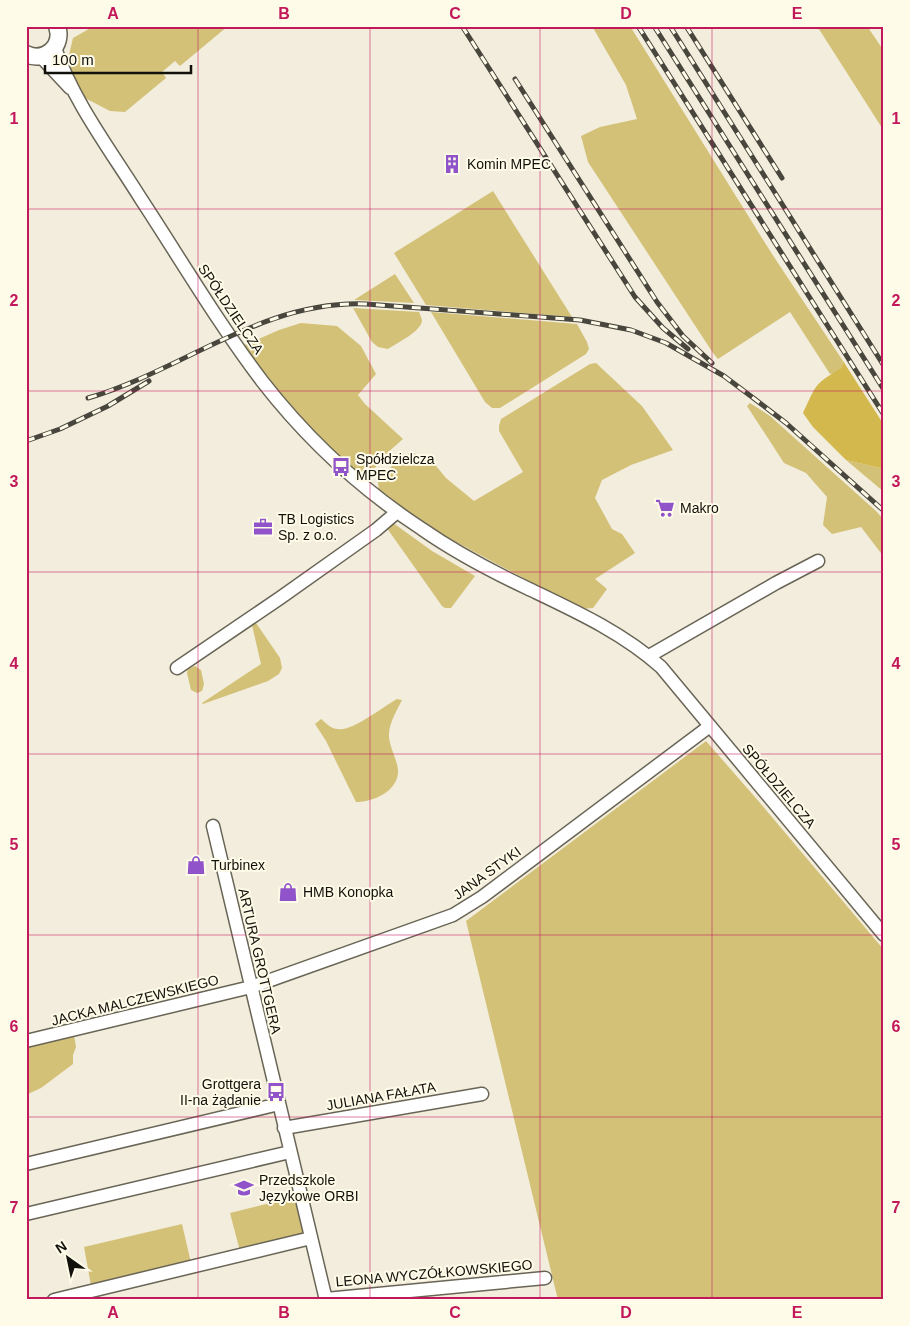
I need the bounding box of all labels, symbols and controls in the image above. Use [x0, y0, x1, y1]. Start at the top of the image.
text: A [107, 5, 119, 22]
text: B [278, 5, 290, 22]
text: C [449, 5, 461, 22]
text: D [620, 5, 632, 22]
text: E [792, 5, 803, 22]
scale bar [45, 42, 191, 74]
text: 100 m [52, 51, 94, 68]
text: 1 [10, 110, 19, 127]
text: 1 [892, 110, 901, 127]
building icon: Komin MPEC [441, 153, 463, 175]
place label: Komin MPEC [467, 156, 551, 172]
street label: SPÓŁDZIELCZA [195, 261, 267, 358]
text: 2 [10, 292, 19, 309]
text: 2 [892, 292, 901, 309]
place label: Spółdzielcza MPEC [356, 451, 435, 483]
bus stop icon: Spółdzielcza MPEC [330, 456, 352, 478]
text: 3 [10, 473, 19, 490]
text: 3 [892, 473, 901, 490]
supermarket icon: Makro [654, 497, 676, 519]
place label: Makro [680, 500, 719, 516]
place label: TB Logistics Sp. z o.o. [278, 511, 354, 543]
office icon: TB Logistics Sp. z o.o. [252, 516, 274, 538]
text: 4 [10, 655, 19, 672]
text: 4 [892, 655, 901, 672]
street label: SPÓŁDZIELCZA [739, 741, 819, 832]
text: 5 [10, 836, 19, 853]
text: 5 [892, 836, 901, 853]
street label: JANA STYKI [450, 843, 524, 903]
shop icon: Turbinex [185, 854, 207, 876]
place label: Turbinex [211, 857, 265, 873]
shop icon: HMB Konopka [277, 881, 299, 903]
place label: HMB Konopka [303, 884, 393, 900]
street label: ARTURA GROTTGERA [235, 887, 285, 1036]
street label: JACKA MALCZEWSKIEGO [50, 971, 220, 1029]
text: 6 [10, 1018, 19, 1035]
text: 6 [892, 1018, 901, 1035]
place label: Grottgera II-na żądanie [180, 1076, 261, 1108]
street label: JULIANA FAŁATA [325, 1078, 438, 1113]
bus stop icon: Grottgera II-na żądanie [265, 1081, 287, 1103]
place label: Przedszkole Językowe ORBI [259, 1172, 359, 1204]
school or university icon: Przedszkole Językowe ORBI [233, 1177, 255, 1199]
text: 7 [10, 1199, 19, 1216]
text: 7 [892, 1199, 901, 1216]
north arrow [42, 1234, 92, 1284]
text: N [52, 1238, 70, 1257]
street label: LEONA WYCZÓŁKOWSKIEGO [335, 1256, 533, 1290]
text: A [107, 1304, 119, 1321]
text: B [278, 1304, 290, 1321]
text: C [449, 1304, 461, 1321]
text: D [620, 1304, 632, 1321]
text: E [792, 1304, 803, 1321]

